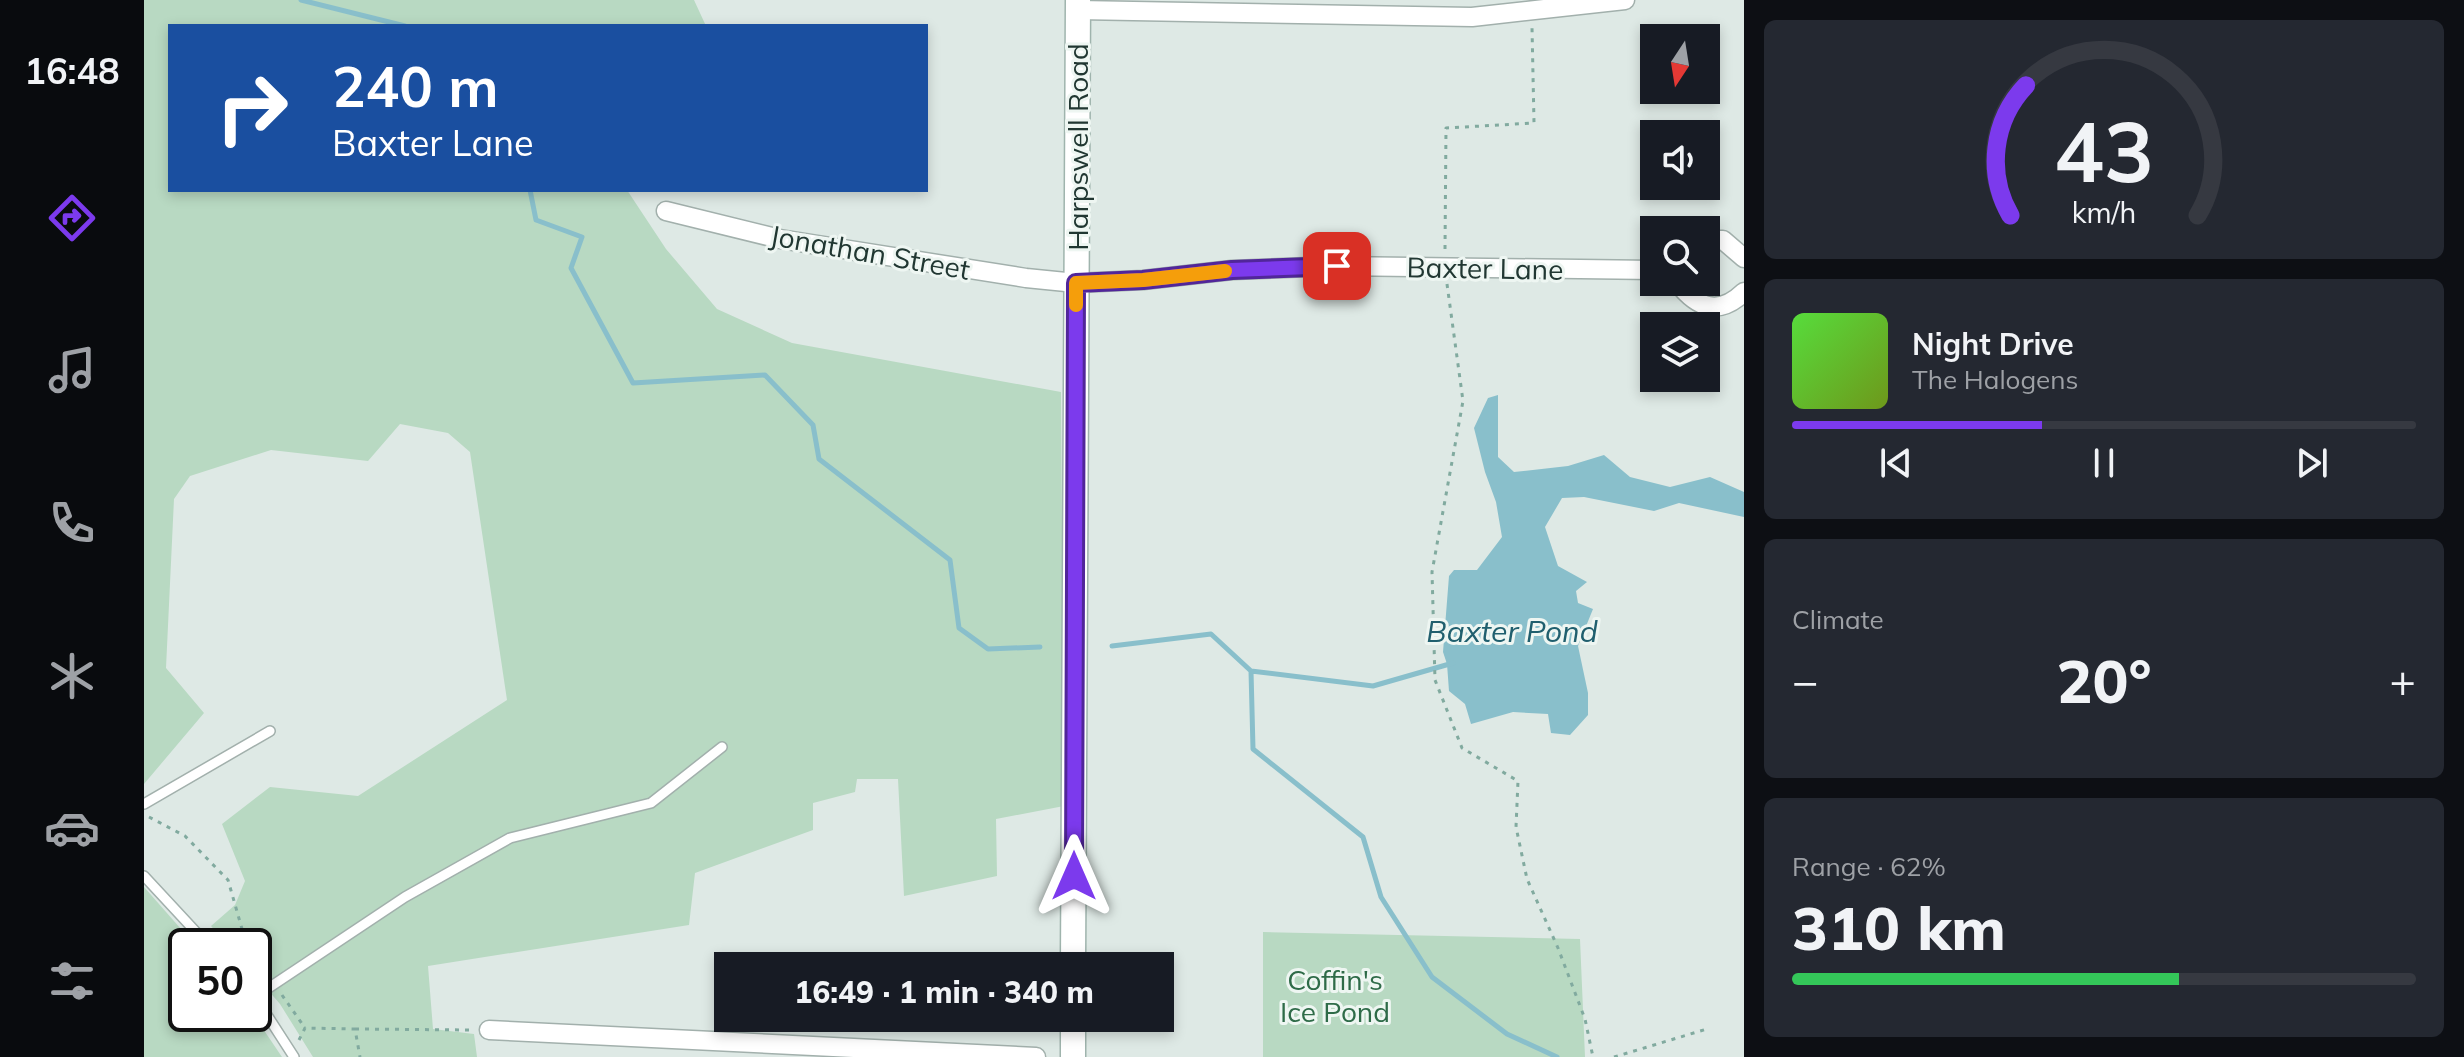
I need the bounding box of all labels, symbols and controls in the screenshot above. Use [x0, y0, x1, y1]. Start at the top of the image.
north arrow [1640, 24, 1720, 104]
map controls [1640, 24, 1720, 392]
street label: Harpswell Road [1060, 43, 1095, 251]
text: 16:48 [24, 48, 120, 93]
text: 240 m [332, 51, 499, 121]
icon: right [200, 56, 304, 160]
text: 43 [2054, 97, 2154, 202]
text: Baxter Lane [332, 120, 534, 165]
button: sound [1640, 120, 1720, 200]
icon: directions [44, 190, 100, 246]
text: km/h [2072, 194, 2136, 230]
button: search [1640, 216, 1720, 296]
street label: Jonathan Street [767, 217, 973, 287]
pin [1303, 232, 1371, 300]
icon: arrive [1315, 244, 1359, 288]
street label: Baxter Lane [1406, 249, 1564, 287]
button: layers [1640, 312, 1720, 392]
text: Night Drive [1912, 325, 2074, 363]
icon: music [44, 342, 100, 398]
text: The Halogens [1912, 363, 2078, 396]
icon: previous [1874, 441, 1918, 485]
icon: pause [2082, 441, 2126, 485]
icon: next [2290, 441, 2334, 485]
icon: phone [44, 495, 100, 551]
text: Climate [1792, 603, 1884, 636]
water label: Baxter Pond [1426, 612, 1598, 650]
text: 20° [2056, 643, 2152, 718]
icon: climate [44, 648, 100, 704]
text: − [1792, 653, 1818, 708]
text: + [2390, 653, 2416, 708]
icon: car [44, 800, 100, 856]
position arrow [1032, 834, 1116, 918]
text: Range · 62% [1792, 850, 1946, 883]
text: 310 km [1792, 890, 2006, 965]
speed limit sign: 50 [168, 928, 272, 1032]
icon: filters [44, 953, 100, 1009]
park label: Coffin's Ice Pond [1280, 962, 1390, 1029]
text: 16:49 · 1 min · 340 m [794, 973, 1094, 1011]

